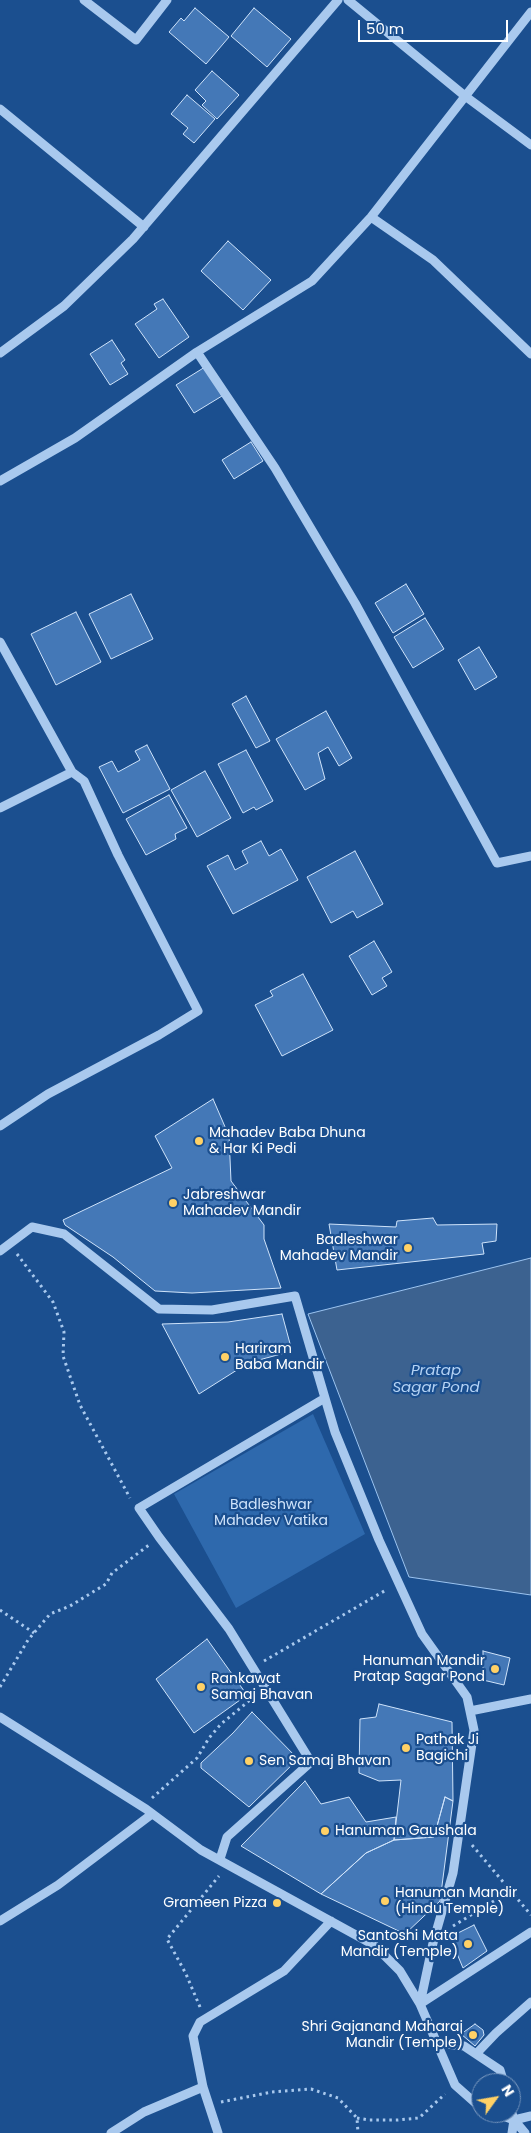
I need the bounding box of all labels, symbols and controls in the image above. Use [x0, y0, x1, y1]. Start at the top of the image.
scale bar [361, 10, 511, 42]
text: 50 m [366, 18, 404, 39]
place label: Mahadev Baba Dhuna & Har Ki Pedi [209, 1125, 366, 1158]
marker: Mahadev Baba Dhuna & Har Ki Pedi [193, 1135, 205, 1147]
place label: Jabreshwar Mahadev Mandir [183, 1187, 301, 1220]
marker: Jabreshwar Mahadev Mandir [167, 1197, 179, 1209]
place label: Badleshwar Mahadev Mandir [280, 1232, 398, 1264]
marker: Badleshwar Mahadev Mandir [402, 1242, 414, 1254]
place label: Hariram Baba Mandir [235, 1341, 324, 1374]
marker: Hariram Baba Mandir [219, 1351, 231, 1363]
water label: Pratap Sagar Pond [392, 1362, 480, 1397]
park label: Badleshwar Mahadev Vatika [214, 1497, 328, 1530]
place label: Hanuman Mandir Pratap Sagar Pond [353, 1653, 485, 1685]
marker: Hanuman Mandir Pratap Sagar Pond [489, 1663, 501, 1675]
place label: Rankawat Samaj Bhavan [211, 1671, 313, 1704]
marker: Rankawat Samaj Bhavan [195, 1681, 207, 1693]
place label: Pathak Ji Bagichi [416, 1732, 479, 1764]
marker: Pathak Ji Bagichi [400, 1742, 412, 1754]
place label: Sen Samaj Bhavan [259, 1753, 391, 1769]
marker: Sen Samaj Bhavan [243, 1755, 255, 1767]
place label: Hanuman Gaushala [335, 1823, 477, 1839]
marker: Hanuman Gaushala [319, 1825, 331, 1837]
place label: Hanuman Mandir (Hindu Temple) [395, 1885, 517, 1918]
place label: Grameen Pizza [163, 1895, 267, 1911]
marker: Hanuman Mandir (Hindu Temple) [379, 1895, 391, 1907]
marker: Grameen Pizza [271, 1897, 283, 1909]
place label: Santoshi Mata Mandir (Temple) [341, 1928, 458, 1960]
marker: Santoshi Mata Mandir (Temple) [462, 1938, 474, 1950]
place label: Shri Gajanand Maharaj Mandir (Temple) [301, 2019, 463, 2052]
marker: Shri Gajanand Maharaj Mandir (Temple) [467, 2029, 479, 2041]
north arrow [471, 2073, 521, 2123]
text: N [497, 2081, 519, 2100]

